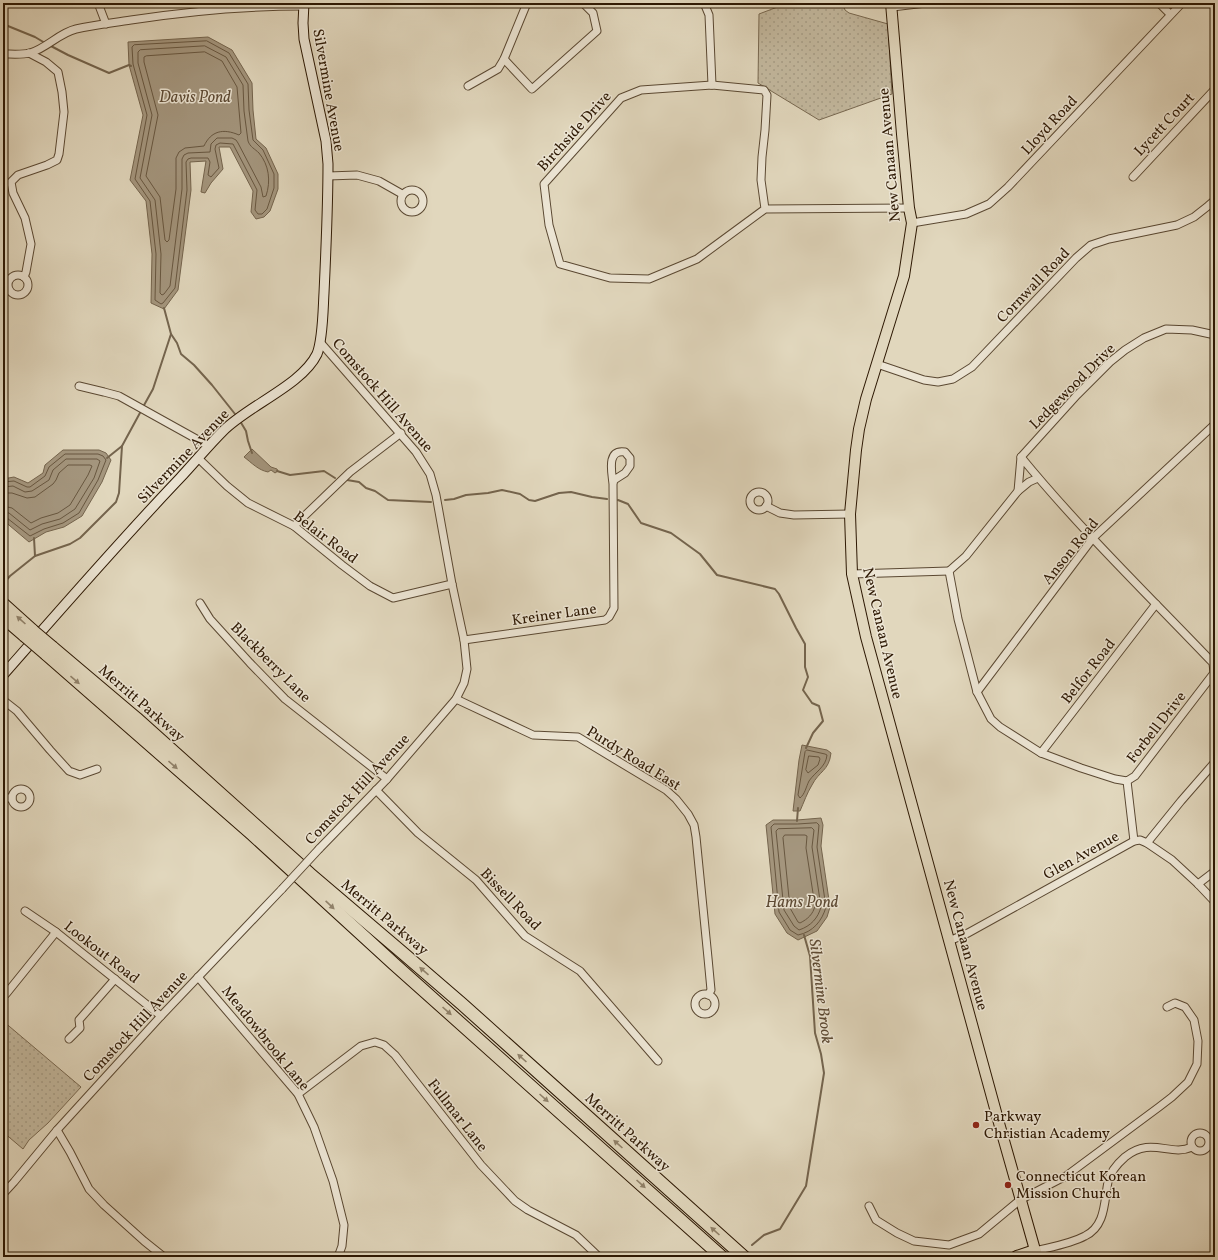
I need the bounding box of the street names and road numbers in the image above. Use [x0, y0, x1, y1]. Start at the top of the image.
street label: Silvermine Avenue [306, 27, 349, 153]
street label: Birchside Drive [533, 87, 617, 177]
street label: New Canaan Avenue [874, 87, 907, 223]
street label: Lycett Court [1130, 88, 1200, 162]
street label: Lloyd Road [1017, 92, 1083, 160]
street label: Cornwall Road [993, 244, 1075, 328]
street label: Comstock Hill Avenue [326, 334, 437, 458]
street label: Ledgewood Drive [1025, 339, 1121, 435]
street label: Silvermine Avenue [133, 405, 235, 509]
street label: Belair Road [288, 507, 362, 569]
street label: Anson Road [1038, 514, 1104, 590]
street label: New Canaan Avenue [856, 565, 907, 701]
street label: Kreiner Lane [510, 599, 598, 632]
street label: Blackberry Lane [225, 618, 315, 708]
street label: Belfor Road [1057, 635, 1121, 709]
street label: Merritt Parkway [93, 661, 189, 748]
street label: Forbell Drive [1122, 688, 1192, 768]
street label: Purdy Road East [582, 722, 684, 797]
street label: Comstock Hill Avenue [301, 730, 415, 850]
street label: Glen Avenue [1040, 827, 1123, 886]
street label: Bissell Road [475, 864, 545, 936]
street label: Merritt Parkway [336, 875, 432, 961]
street label: New Canaan Avenue [937, 878, 992, 1013]
street label: Lookout Road [59, 917, 143, 989]
street label: Comstock Hill Avenue [79, 967, 193, 1087]
street label: Meadowbrook Lane [216, 982, 314, 1096]
street label: Fullmar Lane [422, 1075, 492, 1157]
street label: Merritt Parkway [580, 1089, 674, 1177]

